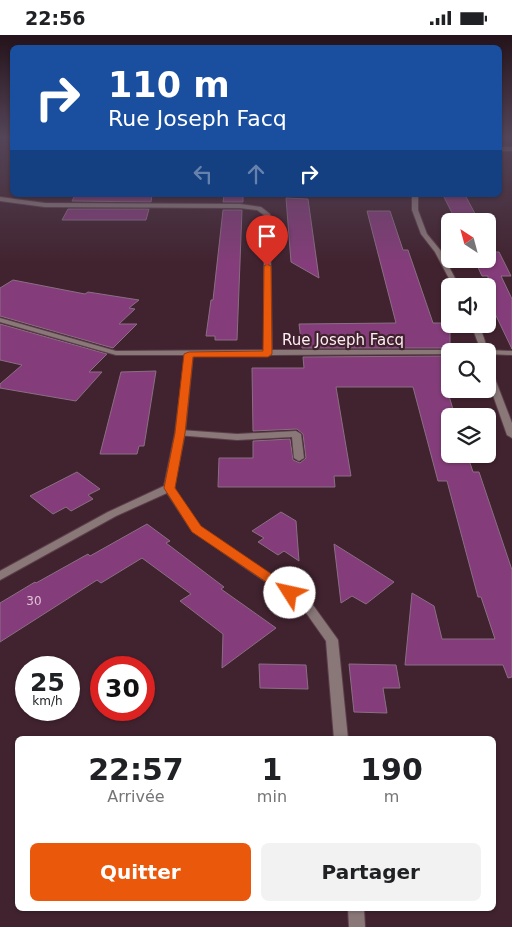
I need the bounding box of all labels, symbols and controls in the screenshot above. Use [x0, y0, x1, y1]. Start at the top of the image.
text: 22:56 [25, 7, 85, 29]
icon: right [25, 65, 90, 130]
text: 110 m [108, 65, 230, 105]
text: Rue Joseph Facq [108, 106, 287, 131]
icon: left [189, 160, 217, 188]
icon: ahead [242, 160, 270, 188]
icon: right [295, 160, 323, 188]
north arrow [441, 213, 496, 267]
map controls [441, 213, 496, 463]
pin [246, 215, 288, 266]
icon: arrive [253, 222, 281, 250]
button: sound [441, 278, 496, 333]
street label: Rue Joseph Facq [282, 331, 404, 349]
button: search [441, 343, 496, 398]
button: layers [441, 408, 496, 463]
position arrow [263, 566, 315, 618]
house number: 30 [26, 594, 42, 608]
speed limit sign: 30 [90, 656, 155, 721]
text: 25 [30, 668, 65, 697]
text: km/h [32, 694, 63, 708]
text: 22:57 [88, 752, 184, 787]
text: 1 [261, 752, 282, 787]
text: 190 [360, 752, 423, 787]
text: Arrivée [107, 787, 165, 806]
text: min [257, 787, 287, 806]
text: m [384, 787, 399, 806]
button: Quitter [30, 843, 251, 901]
button: Partager [261, 843, 481, 901]

